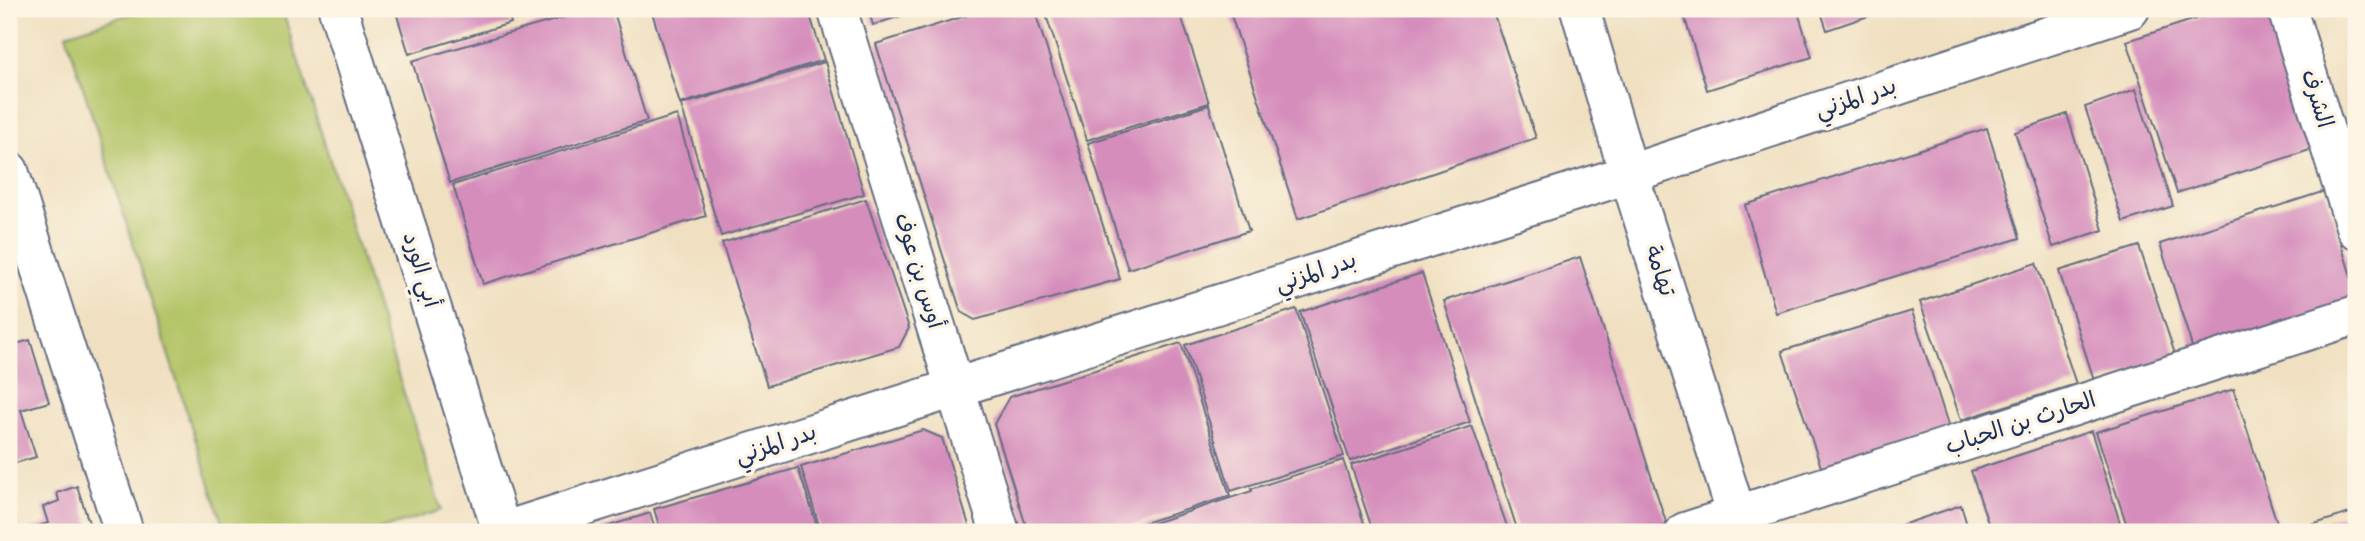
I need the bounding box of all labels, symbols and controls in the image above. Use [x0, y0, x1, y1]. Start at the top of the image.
street label: الشرف [2293, 66, 2339, 132]
street label: بدر المزني [1811, 72, 1902, 130]
street label: أوس بن عوف [886, 209, 951, 333]
street label: أبي الورد [390, 228, 447, 313]
street label: تهامة [1637, 242, 1681, 301]
street label: بدر المزني [1271, 246, 1362, 304]
street label: الحارث بن الحباب [1942, 385, 2100, 463]
street label: بدر المزني [731, 418, 822, 476]

